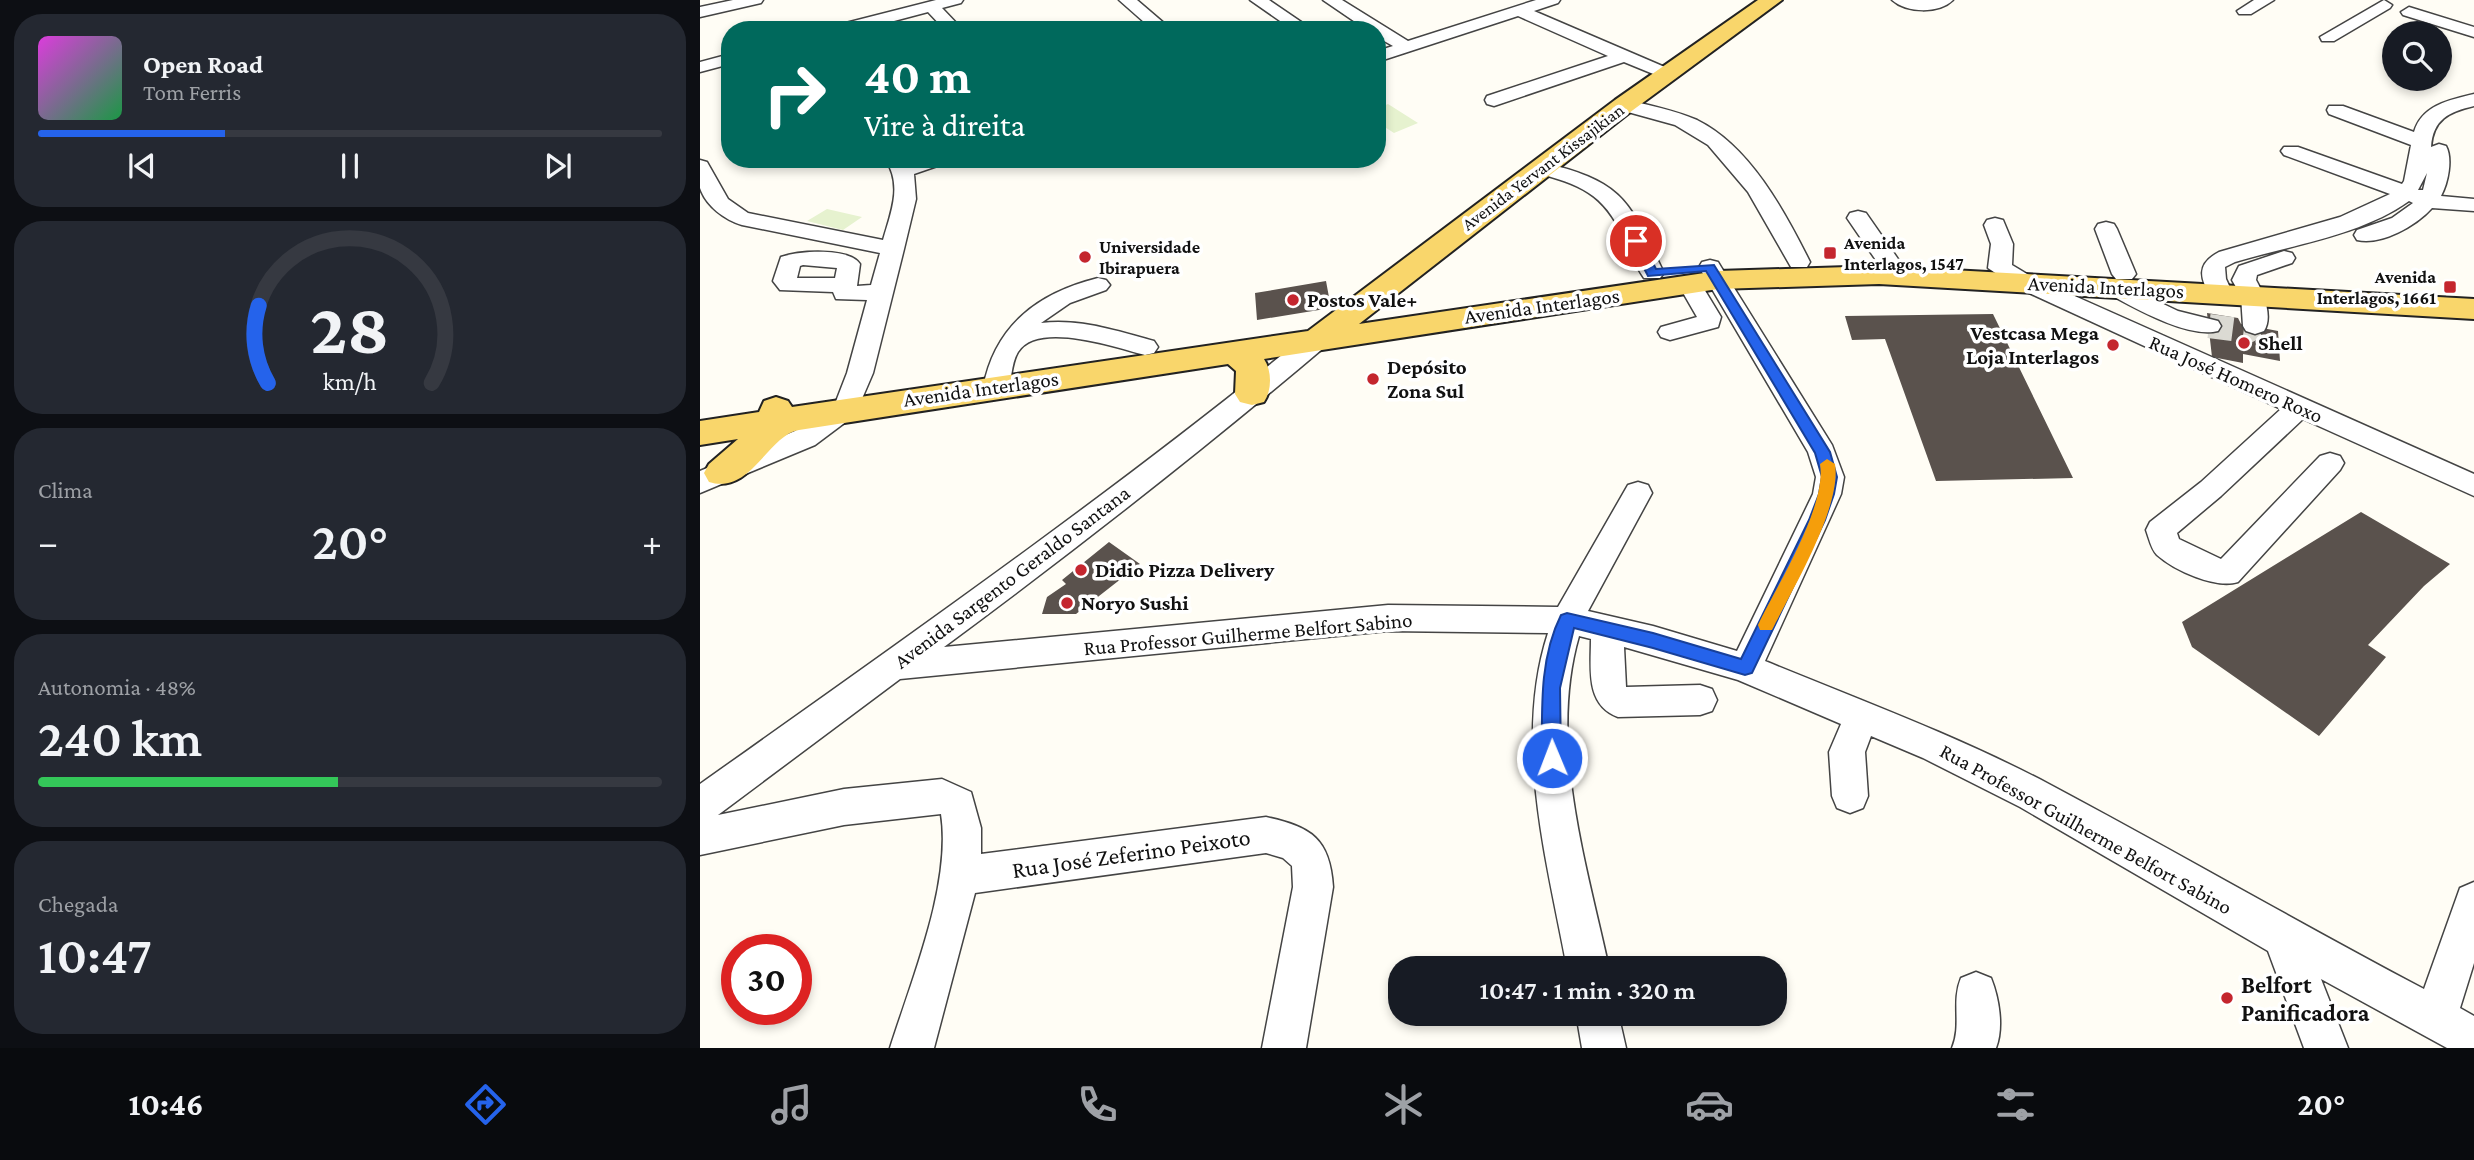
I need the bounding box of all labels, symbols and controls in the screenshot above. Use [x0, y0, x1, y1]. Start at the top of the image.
map controls [2382, 21, 2452, 91]
button: search [2382, 21, 2452, 91]
icon: right [749, 49, 840, 140]
text: 40 m [864, 49, 971, 104]
text: Open Road [143, 50, 263, 79]
text: Tom Ferris [143, 79, 241, 105]
street label: Avenida Yervant Kissajikian [1458, 99, 1629, 235]
text: Vire à direita [864, 107, 1025, 143]
icon: previous [123, 147, 161, 185]
icon: pause [331, 147, 369, 185]
icon: next [539, 147, 577, 185]
pin [1606, 211, 1666, 271]
icon: arrive [1617, 222, 1655, 260]
place label: Avenida Interlagos, 1547 [1843, 233, 1964, 274]
place label: Universidade Ibirapuera [1099, 237, 1200, 278]
marker: Avenida Interlagos, 1547 [1822, 245, 1838, 261]
marker: Universidade Ibirapuera [1077, 249, 1093, 265]
place label: Avenida Interlagos, 1661 [2317, 267, 2436, 308]
street label: Avenida Interlagos [2027, 271, 2185, 303]
marker: Avenida Interlagos, 1661 [2442, 279, 2458, 295]
street label: Avenida Interlagos [1463, 283, 1621, 329]
place label: Postos Vale+ [1307, 288, 1417, 312]
text: 28 [310, 289, 390, 370]
marker: Postos Vale+ [1285, 292, 1301, 308]
place label: Vestcasa Mega Loja Interlagos [1966, 321, 2100, 369]
street label: Rua José Homero Roxo [2146, 330, 2326, 428]
place label: Shell [2258, 331, 2303, 355]
marker: Shell [2236, 335, 2252, 351]
marker: Vestcasa Mega Loja Interlagos [2105, 337, 2121, 353]
place label: Depósito Zona Sul [1387, 355, 1467, 403]
street label: Avenida Interlagos [902, 366, 1060, 412]
text: km/h [323, 368, 377, 395]
marker: Depósito Zona Sul [1365, 371, 1381, 387]
text: Clima [38, 477, 93, 503]
street label: Avenida Sargento Geraldo Santana [890, 480, 1135, 673]
text: 20° [312, 512, 388, 570]
text: − [38, 521, 58, 563]
text: + [642, 521, 662, 563]
place label: Didio Pizza Delivery [1095, 558, 1275, 582]
marker: Didio Pizza Delivery [1073, 562, 1089, 578]
place label: Noryo Sushi [1081, 591, 1189, 615]
marker: Noryo Sushi [1059, 595, 1075, 611]
street label: Rua Professor Guilherme Belfort Sabino [1083, 608, 1413, 660]
text: Autonomia · 48% [38, 674, 196, 700]
text: 240 km [38, 709, 202, 767]
position arrow [1515, 721, 1589, 795]
street label: Rua Professor Guilherme Belfort Sabino [1936, 739, 2236, 919]
street label: Rua José Zeferino Peixoto [1010, 823, 1252, 883]
text: Chegada [38, 891, 118, 917]
text: 10:47 [38, 926, 152, 984]
speed limit sign: 30 [721, 934, 812, 1025]
place label: Belfort Panificadora [2241, 971, 2370, 1026]
text: 10:47 · 1 min · 320 m [1480, 976, 1695, 1005]
marker: Belfort Panificadora [2219, 990, 2235, 1006]
icon: directions [461, 1080, 510, 1129]
icon: music [767, 1080, 816, 1129]
icon: phone [1073, 1080, 1122, 1129]
icon: climate [1379, 1080, 1428, 1129]
icon: car [1685, 1080, 1734, 1129]
icon: filters [1991, 1080, 2040, 1129]
text: 10:46 [129, 1086, 204, 1122]
text: 20° [2297, 1086, 2345, 1122]

